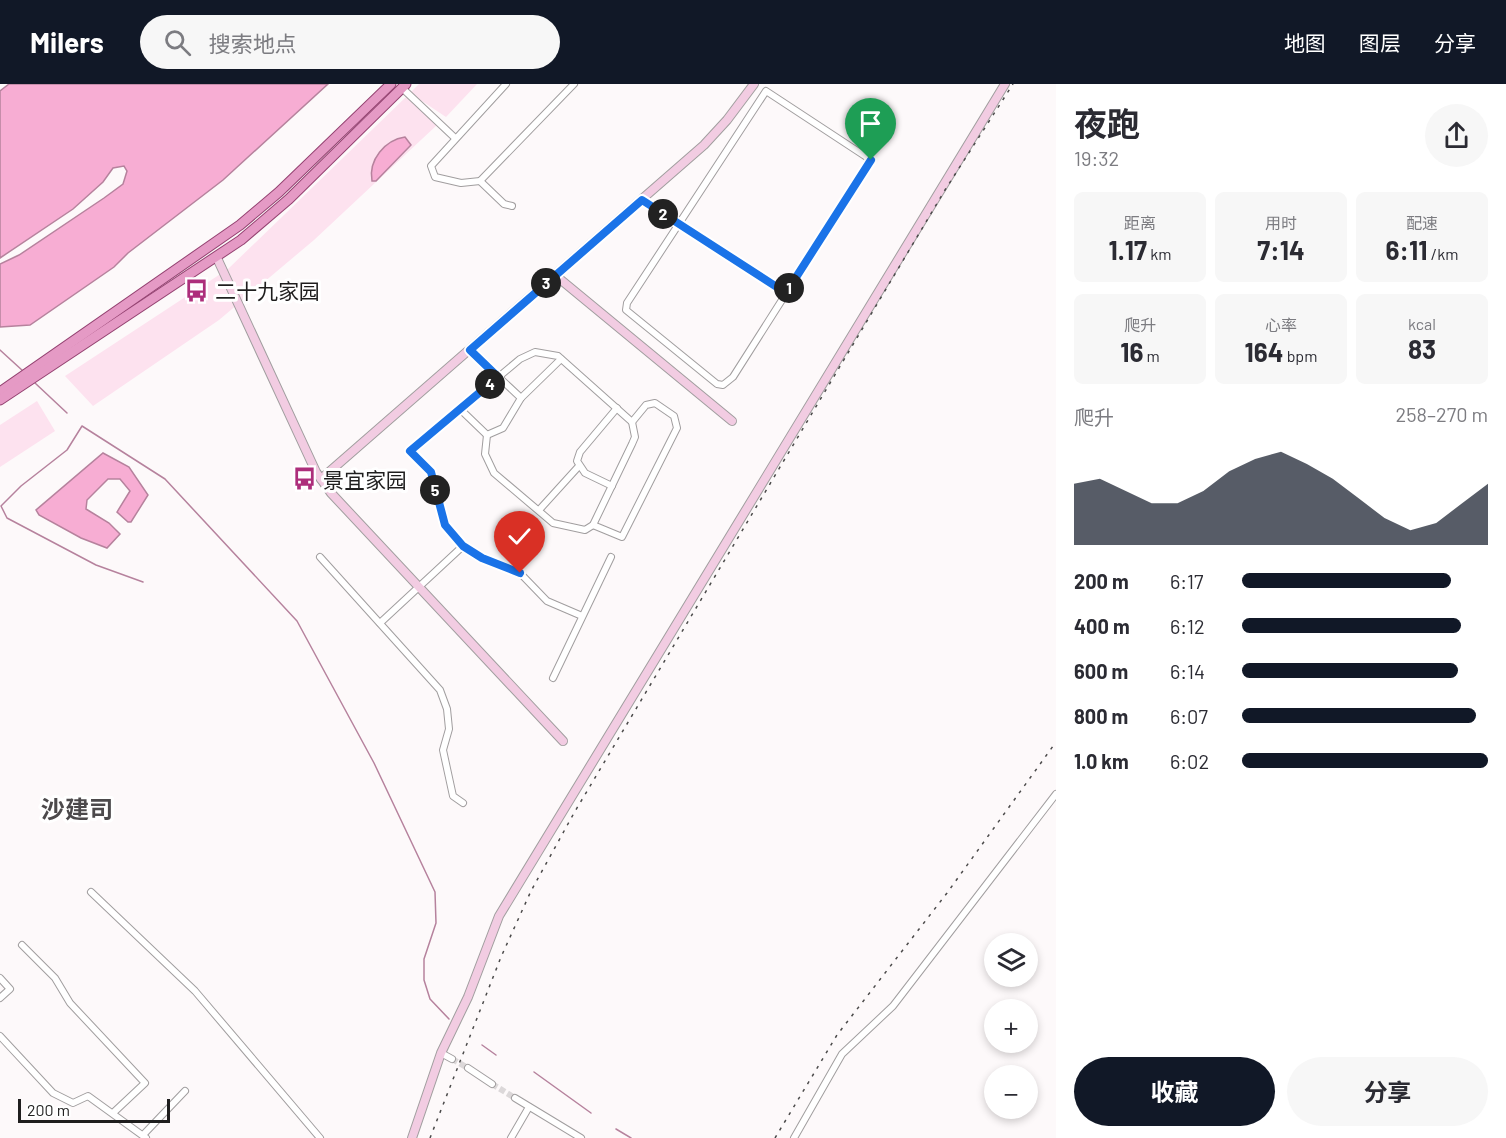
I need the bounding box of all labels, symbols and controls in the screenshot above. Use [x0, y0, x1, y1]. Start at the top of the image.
search box [140, 15, 560, 69]
text: Milers [30, 25, 104, 59]
icon: search [161, 26, 194, 59]
text: 搜索地点 [209, 30, 297, 56]
text: 地图 [1284, 30, 1326, 55]
text: 图层 [1359, 30, 1401, 55]
text: 分享 [1434, 30, 1476, 55]
pin [845, 98, 896, 160]
text: 夜跑 [1074, 103, 1140, 143]
button: share [1425, 104, 1488, 167]
icon: arrive [854, 107, 887, 140]
text: 19:32 [1074, 146, 1119, 170]
pin: 2 [648, 199, 678, 229]
text: 2 [659, 204, 667, 223]
text: 距离 [1124, 213, 1156, 232]
text: 用时 [1265, 213, 1297, 232]
text: 配速 [1406, 213, 1438, 232]
text: 1.17 [1109, 234, 1147, 265]
text: 7:14 [1257, 234, 1305, 265]
text: 6:11 [1386, 234, 1428, 265]
text: km [1147, 244, 1171, 263]
text: /km [1428, 244, 1458, 263]
pin: 3 [531, 268, 561, 298]
text: 3 [542, 273, 550, 292]
pin: 1 [774, 273, 804, 303]
bus stop icon: 二十九家园 [184, 277, 210, 303]
place label: 二十九家园 [215, 278, 320, 303]
text: 1 [786, 278, 792, 297]
text: kcal [1408, 314, 1436, 333]
text: 爬升 [1124, 315, 1156, 334]
text: 心率 [1265, 315, 1297, 334]
text: 83 [1408, 333, 1436, 364]
text: 16 [1120, 336, 1143, 367]
text: 164 [1245, 336, 1283, 367]
text: m [1143, 346, 1160, 365]
text: bpm [1283, 346, 1317, 365]
pin: 4 [475, 369, 505, 399]
text: 4 [485, 374, 495, 393]
text: 258–270 m [1396, 402, 1488, 426]
text: 爬升 [1074, 405, 1114, 429]
bus stop icon: 景宜家园 [292, 466, 318, 492]
place label: 景宜家园 [323, 467, 407, 492]
pin: 5 [420, 475, 450, 505]
text: 5 [431, 480, 439, 499]
pin [494, 511, 545, 573]
icon: check [503, 520, 536, 553]
text: 200 m [1074, 569, 1129, 593]
text: 6:17 [1170, 569, 1204, 593]
text: 400 m [1074, 614, 1130, 638]
text: 6:12 [1170, 614, 1205, 638]
text: 600 m [1074, 659, 1128, 683]
text: 6:14 [1170, 659, 1205, 683]
text: 800 m [1074, 704, 1128, 728]
text: 6:07 [1170, 704, 1208, 728]
text: 1.0 km [1074, 749, 1129, 773]
text: 6:02 [1170, 749, 1209, 773]
district label: 沙建司 [41, 794, 113, 823]
map controls [984, 933, 1038, 1119]
button: layers [984, 933, 1038, 987]
button: + [984, 999, 1038, 1053]
button: 收藏 [1074, 1057, 1275, 1126]
button: 分享 [1287, 1057, 1488, 1126]
button: − [984, 1065, 1038, 1119]
scale bar [18, 1096, 170, 1124]
text: 200 m [27, 1100, 70, 1119]

